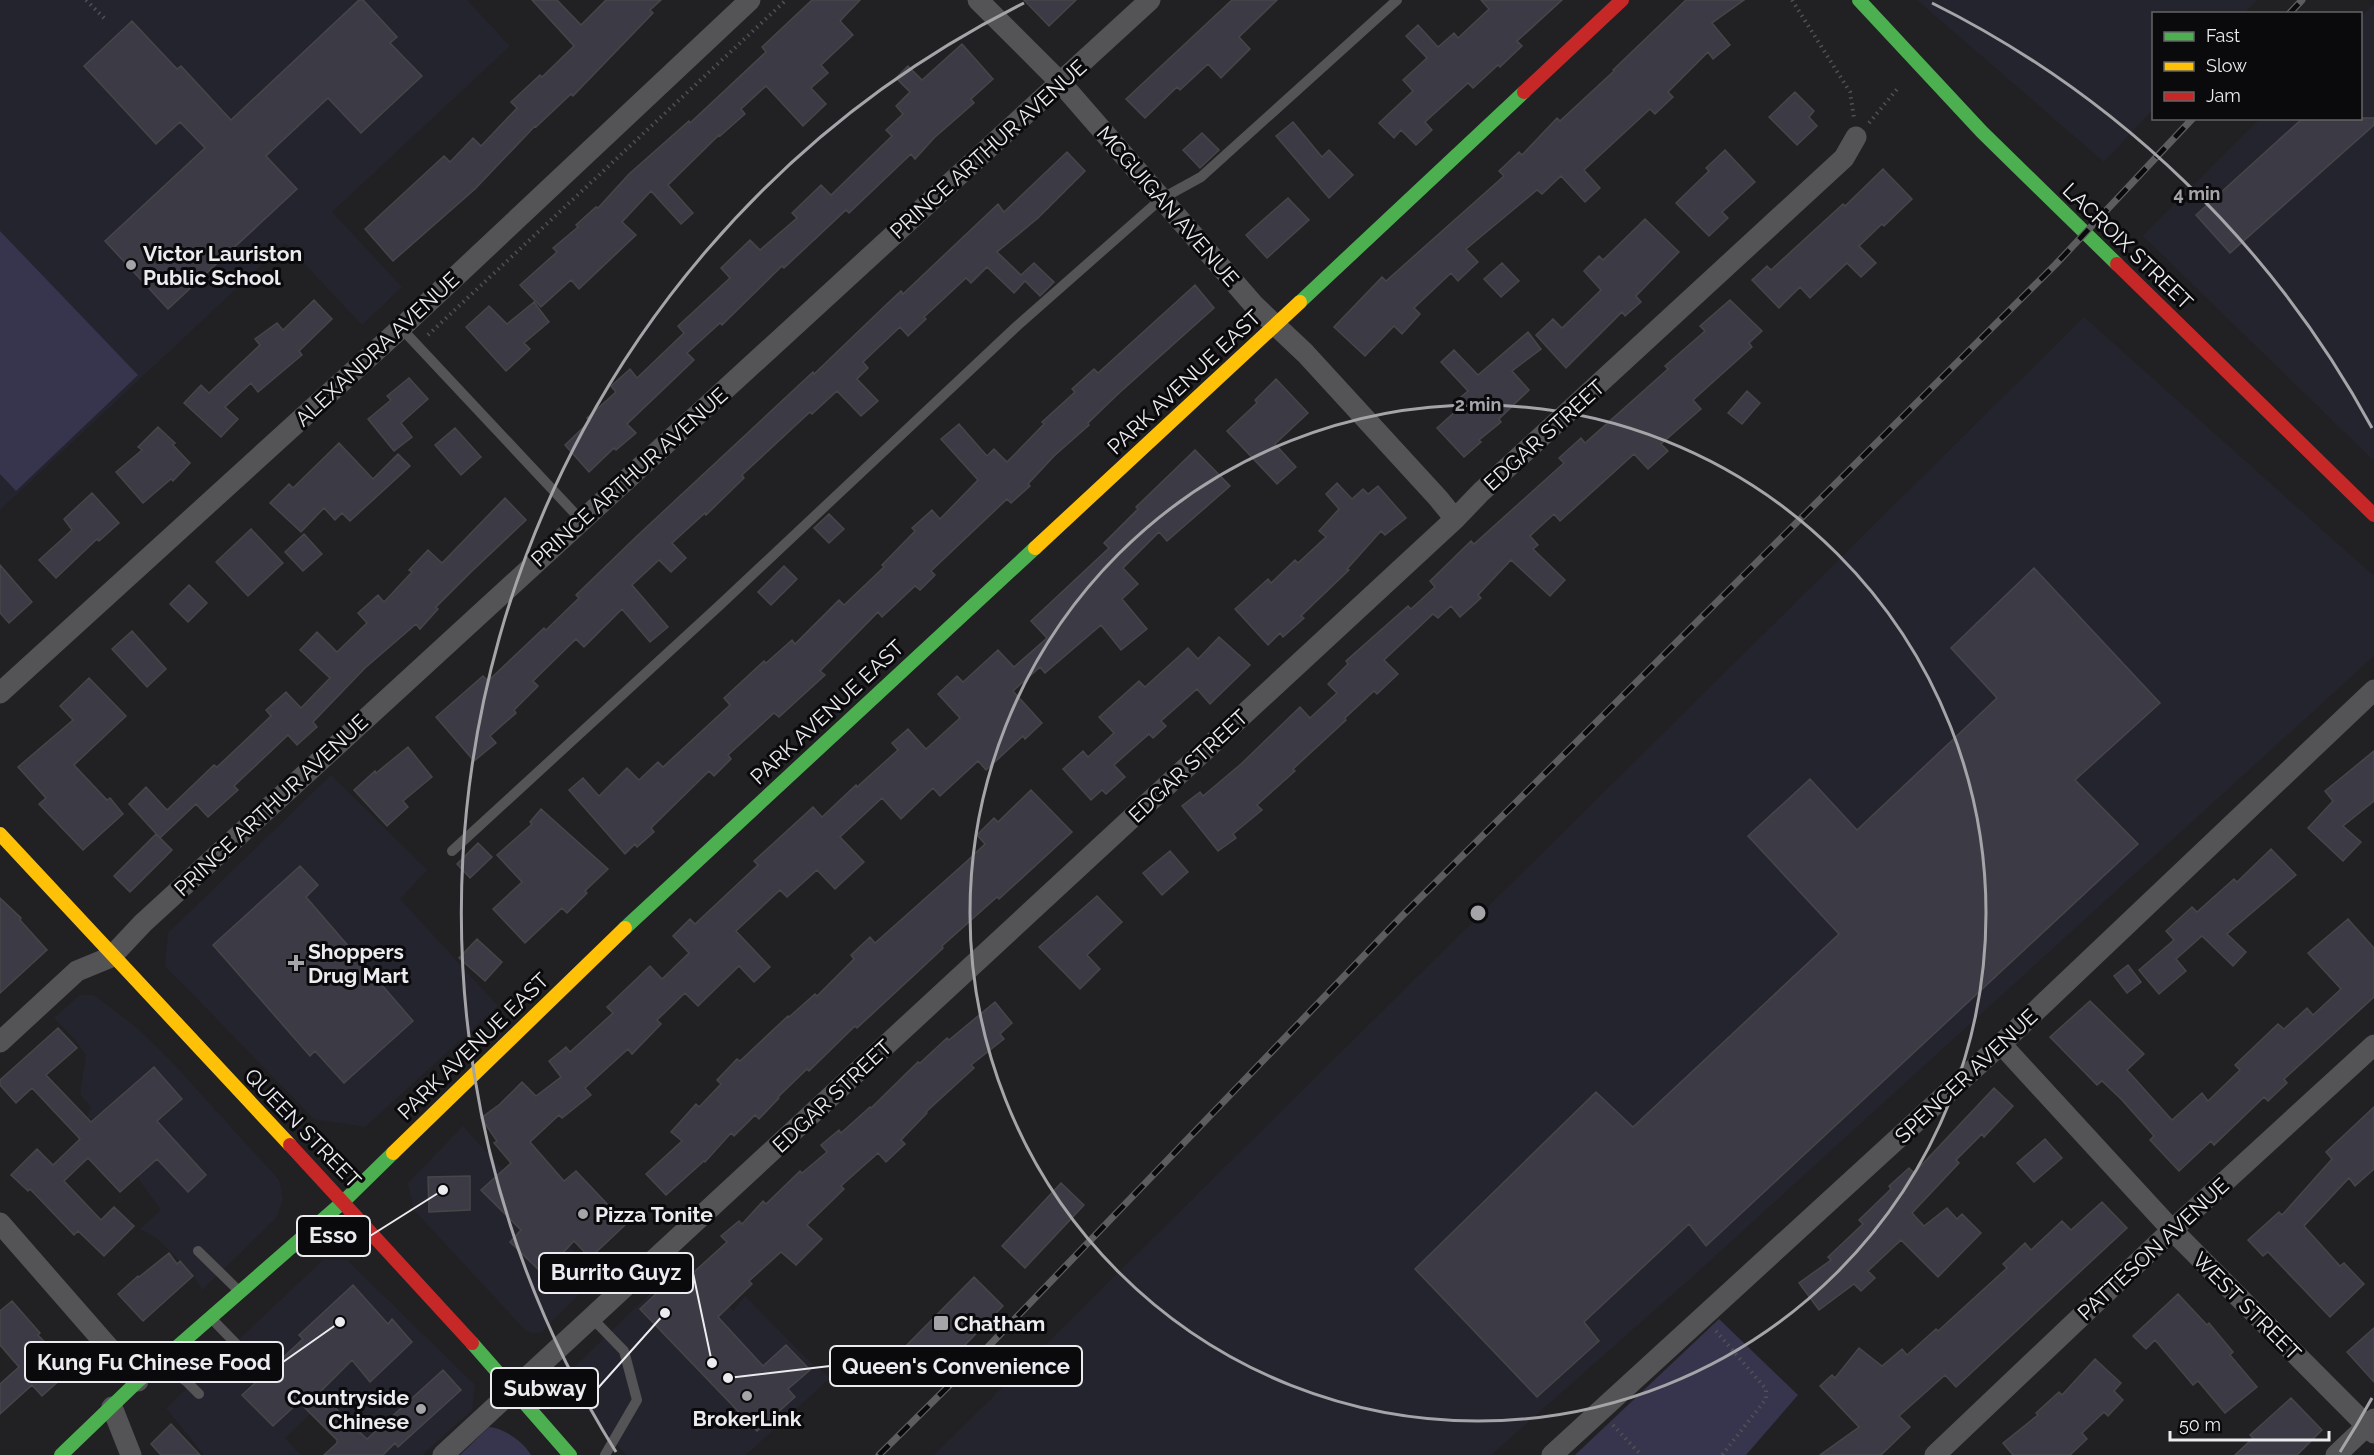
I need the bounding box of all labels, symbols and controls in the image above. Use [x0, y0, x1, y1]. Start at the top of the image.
legend [2152, 12, 2362, 120]
text: Fast [2206, 25, 2240, 46]
street label: PRINCE ARTHUR AVENUE [885, 54, 1091, 244]
text: Slow [2206, 55, 2247, 76]
text: Jam [2206, 85, 2241, 106]
street label: MCGUIGAN AVENUE [1092, 121, 1244, 291]
street label: LACROIX STREET [2058, 178, 2198, 315]
text: 4 min [2174, 183, 2220, 204]
place label: Victor Lauriston Public School [143, 241, 302, 290]
marker: Victor Lauriston Public School [124, 258, 138, 272]
street label: ALEXANDRA AVENUE [290, 267, 464, 431]
street label: PARK AVENUE EAST [1102, 304, 1266, 459]
street label: EDGAR STREET [1479, 374, 1610, 496]
street label: PRINCE ARTHUR AVENUE [526, 382, 732, 572]
text: 2 min [1455, 394, 1501, 415]
street label: PARK AVENUE EAST [745, 634, 909, 789]
street label: EDGAR STREET [1123, 704, 1253, 828]
street label: PRINCE ARTHUR AVENUE [169, 709, 373, 901]
centre of rings [1468, 903, 1488, 923]
place label: Shoppers Drug Mart [308, 939, 409, 988]
marker: Shoppers Drug Mart [289, 956, 303, 970]
street label: PARK AVENUE EAST [392, 967, 554, 1125]
street label: SPENCER AVENUE [1890, 1004, 2042, 1148]
street label: EDGAR STREET [767, 1034, 897, 1158]
street label: QUEEN STREET [240, 1063, 366, 1193]
street label: PATTESON AVENUE [2072, 1173, 2234, 1325]
place label: Pizza Tonite [595, 1202, 713, 1227]
marker: Pizza Tonite [576, 1207, 590, 1221]
callout: Esso [297, 1216, 370, 1256]
text: Esso [309, 1222, 357, 1248]
street label: WEST STREET [2188, 1247, 2306, 1365]
callout: Burrito Guyz [539, 1253, 693, 1293]
text: Burrito Guyz [551, 1259, 681, 1285]
place label: Chatham [954, 1311, 1045, 1336]
marker: Chatham [932, 1314, 950, 1332]
callout: Kung Fu Chinese Food [25, 1342, 283, 1382]
callout: Queen's Convenience [830, 1346, 1082, 1386]
text: Kung Fu Chinese Food [37, 1349, 271, 1375]
text: Queen's Convenience [842, 1353, 1070, 1379]
callout: Subway [491, 1368, 598, 1408]
text: Subway [503, 1375, 587, 1401]
place label: Countryside Chinese [287, 1385, 409, 1434]
marker: BrokerLink [740, 1389, 754, 1403]
marker: Countryside Chinese [414, 1402, 428, 1416]
scale bar [2170, 1404, 2329, 1442]
place label: BrokerLink [693, 1406, 802, 1431]
text: 50 m [2179, 1414, 2221, 1435]

